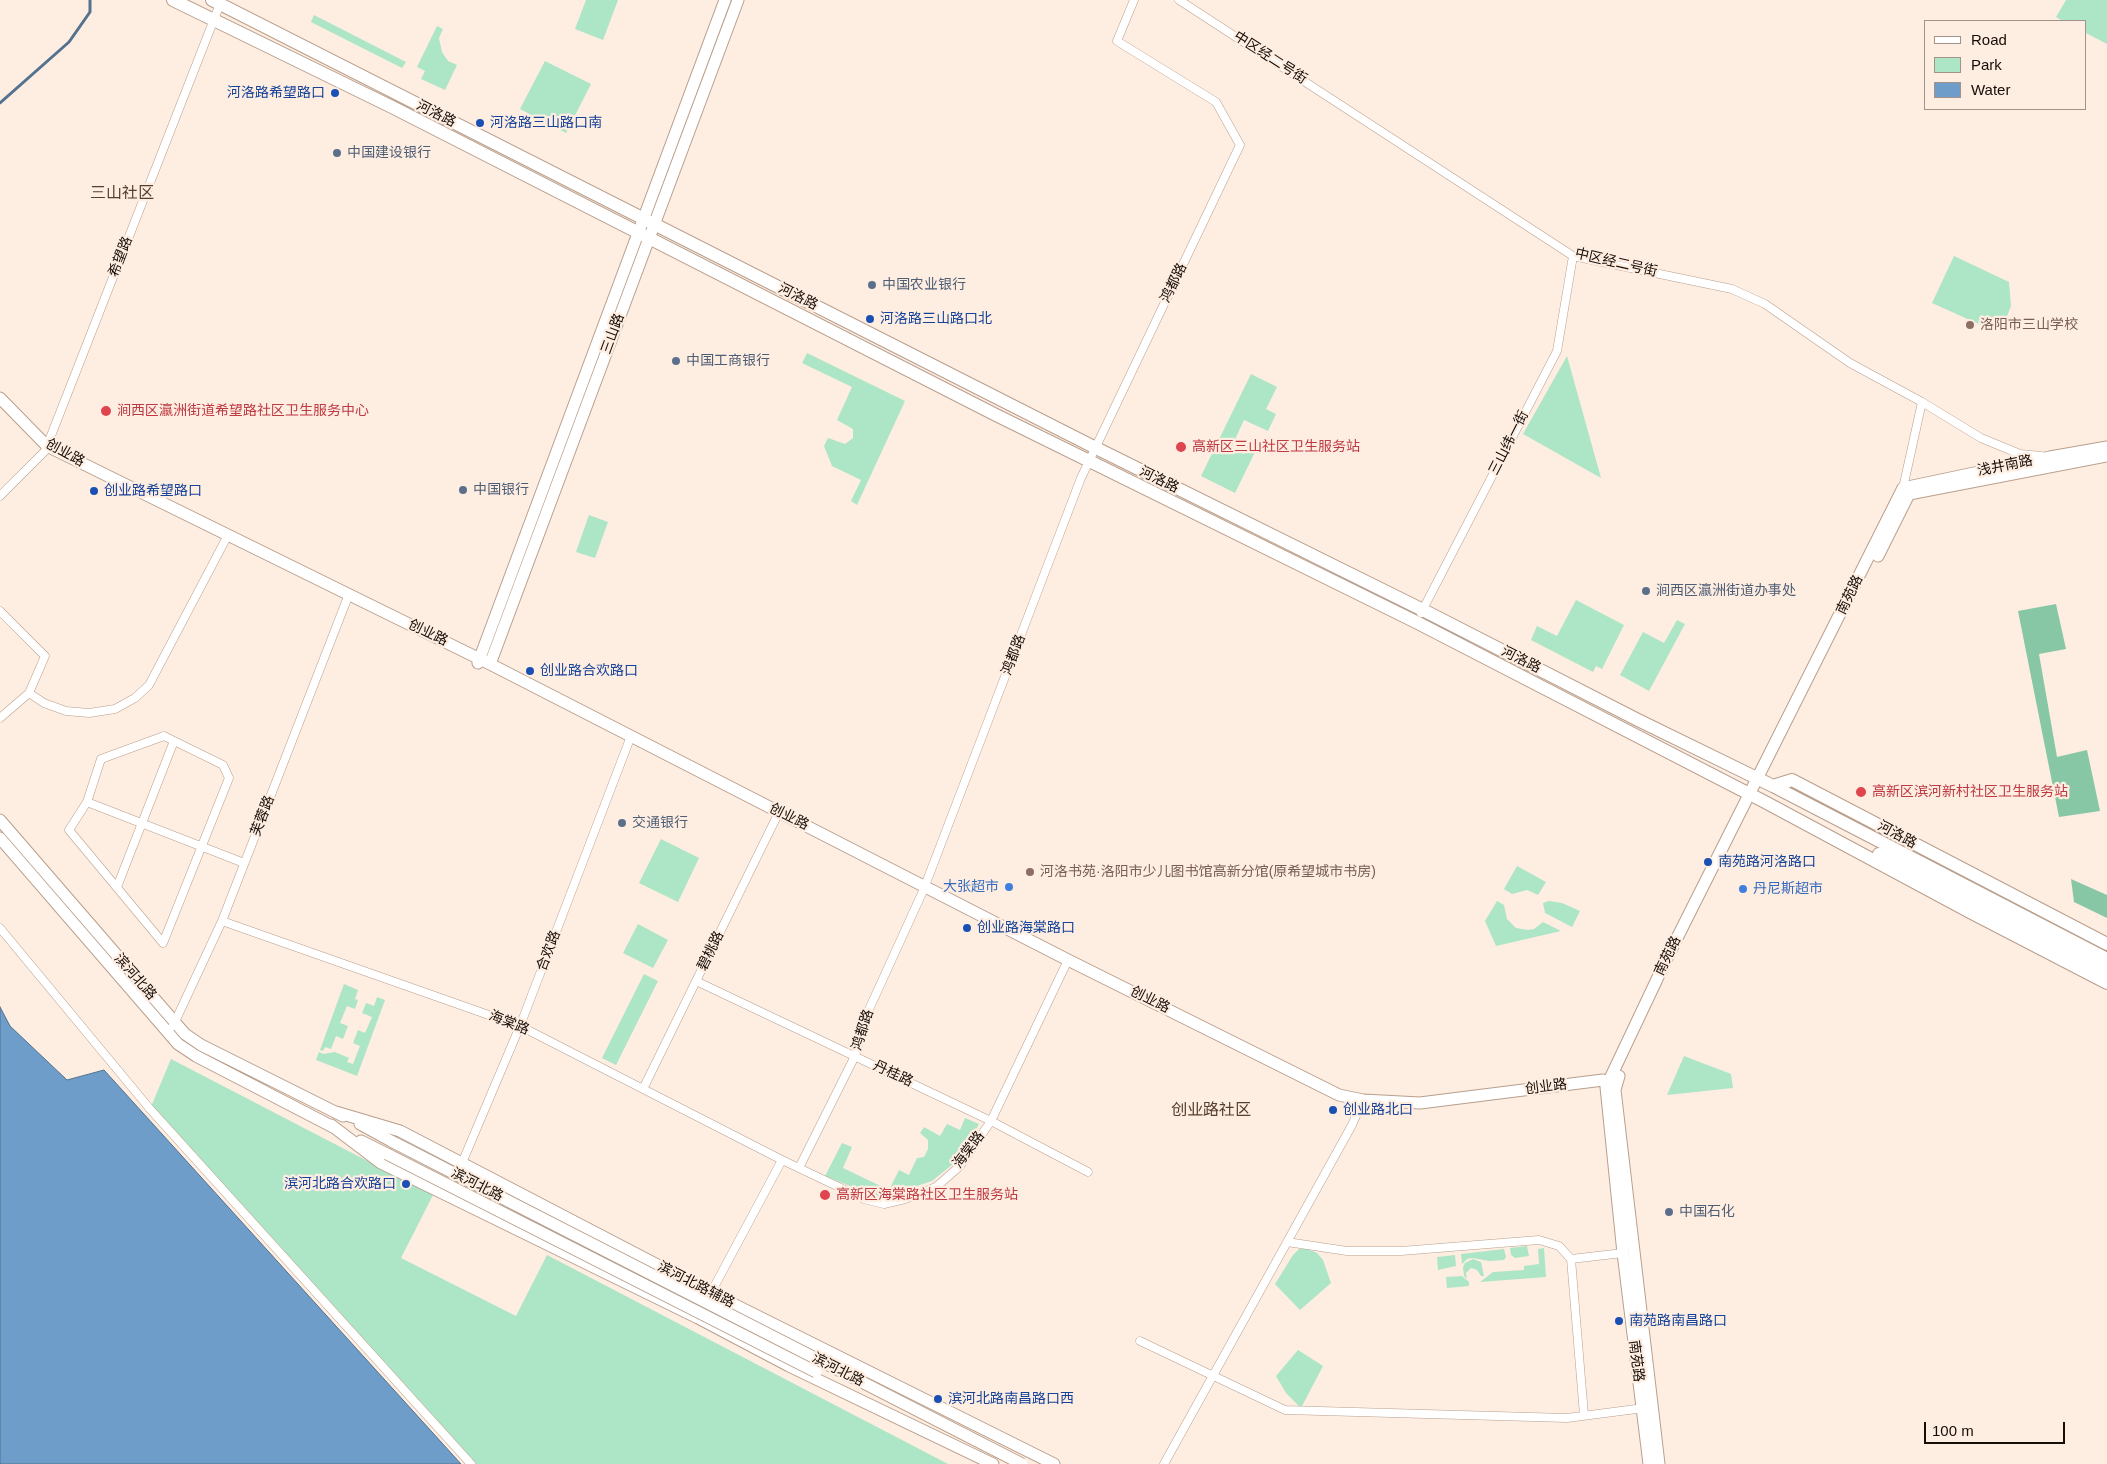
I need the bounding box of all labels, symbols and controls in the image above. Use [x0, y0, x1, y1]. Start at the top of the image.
legend [1924, 20, 2087, 110]
street label: 中区经二号街 [1230, 28, 1310, 88]
text: Road [1971, 31, 2007, 48]
text: Park [1971, 56, 2002, 73]
text: Water [1971, 81, 2010, 98]
place label: 河洛路希望路口 [227, 85, 325, 101]
marker: 河洛路希望路口 [329, 87, 341, 99]
street label: 河洛路 [413, 97, 459, 131]
place label: 河洛路三山路口南 [490, 115, 602, 131]
marker: 河洛路三山路口南 [474, 117, 486, 129]
place label: 中国建设银行 [347, 145, 431, 161]
marker: 中国建设银行 [331, 147, 343, 159]
district label: 三山社区 [90, 184, 154, 204]
street label: 希望路 [106, 234, 136, 280]
street label: 中区经二号街 [1573, 245, 1659, 281]
street label: 鸿都路 [1157, 260, 1191, 306]
place label: 中国农业银行 [882, 277, 966, 293]
marker: 中国农业银行 [866, 279, 878, 291]
street label: 河洛路 [775, 280, 821, 314]
street label: 三山路 [598, 311, 628, 357]
place label: 河洛路三山路口北 [880, 311, 992, 327]
marker: 河洛路三山路口北 [864, 313, 876, 325]
place label: 洛阳市三山学校 [1980, 317, 2078, 333]
marker: 洛阳市三山学校 [1964, 319, 1976, 331]
place label: 中国工商银行 [686, 353, 770, 369]
marker: 中国工商银行 [670, 355, 682, 367]
place label: 涧西区瀛洲街道希望路社区卫生服务中心 [117, 403, 369, 419]
marker: 涧西区瀛洲街道希望路社区卫生服务中心 [99, 404, 113, 418]
street label: 三山纬一街 [1486, 408, 1532, 478]
street label: 创业路 [43, 435, 87, 471]
place label: 高新区三山社区卫生服务站 [1192, 439, 1360, 455]
marker: 高新区三山社区卫生服务站 [1174, 440, 1188, 454]
street label: 浅井南路 [1976, 452, 2034, 480]
street label: 河洛路 [1136, 463, 1182, 497]
place label: 中国银行 [473, 482, 529, 498]
place label: 创业路希望路口 [104, 483, 202, 499]
marker: 中国银行 [457, 484, 469, 496]
marker: 创业路希望路口 [88, 485, 100, 497]
street label: 南苑路 [1833, 572, 1867, 618]
place label: 涧西区瀛洲街道办事处 [1656, 583, 1796, 599]
marker: 涧西区瀛洲街道办事处 [1640, 585, 1652, 597]
street label: 创业路 [405, 616, 451, 650]
street label: 鸿都路 [999, 632, 1029, 678]
street label: 河洛路 [1498, 643, 1544, 677]
place label: 创业路合欢路口 [540, 663, 638, 679]
marker: 创业路合欢路口 [524, 665, 536, 677]
place label: 高新区滨河新村社区卫生服务站 [1872, 784, 2068, 800]
marker: 高新区滨河新村社区卫生服务站 [1854, 785, 1868, 799]
street label: 芙蓉路 [248, 793, 278, 839]
street label: 创业路 [766, 800, 812, 834]
place label: 交通银行 [632, 815, 688, 831]
marker: 交通银行 [616, 817, 628, 829]
street label: 河洛路 [1875, 818, 1919, 852]
place label: 南苑路河洛路口 [1718, 854, 1816, 870]
marker: 南苑路河洛路口 [1702, 856, 1714, 868]
place label: 河洛书苑·洛阳市少儿图书馆高新分馆(原希望城市书房) [1040, 864, 1376, 880]
marker: 河洛书苑·洛阳市少儿图书馆高新分馆(原希望城市书房) [1024, 866, 1036, 878]
place label: 大张超市 [943, 879, 999, 895]
marker: 大张超市 [1003, 881, 1015, 893]
place label: 丹尼斯超市 [1753, 881, 1823, 897]
marker: 丹尼斯超市 [1737, 883, 1749, 895]
place label: 创业路海棠路口 [977, 920, 1075, 936]
marker: 创业路海棠路口 [961, 922, 973, 934]
street label: 合欢路 [534, 928, 564, 974]
street label: 碧桃路 [694, 928, 728, 974]
street label: 南苑路 [1651, 933, 1685, 979]
street label: 滨河北路 [110, 950, 160, 1004]
street label: 创业路 [1127, 983, 1173, 1017]
street label: 海棠路 [486, 1007, 532, 1039]
street label: 鸿都路 [849, 1007, 877, 1053]
street label: 丹桂路 [870, 1058, 916, 1090]
street label: 创业路 [1524, 1076, 1568, 1098]
district label: 创业路社区 [1171, 1101, 1251, 1121]
place label: 创业路北口 [1343, 1102, 1413, 1118]
marker: 创业路北口 [1327, 1104, 1339, 1116]
street label: 海棠路 [950, 1128, 988, 1172]
street label: 滨河北路 [448, 1165, 506, 1205]
place label: 滨河北路合欢路口 [284, 1176, 396, 1192]
marker: 滨河北路合欢路口 [400, 1178, 412, 1190]
place label: 高新区海棠路社区卫生服务站 [836, 1187, 1018, 1203]
marker: 高新区海棠路社区卫生服务站 [818, 1188, 832, 1202]
place label: 中国石化 [1679, 1204, 1735, 1220]
marker: 中国石化 [1663, 1206, 1675, 1218]
street label: 滨河北路辅路 [655, 1258, 737, 1312]
place label: 南苑路南昌路口 [1629, 1313, 1727, 1329]
marker: 南苑路南昌路口 [1613, 1315, 1625, 1327]
street label: 南苑路 [1625, 1339, 1647, 1383]
street label: 滨河北路 [809, 1350, 867, 1390]
place label: 滨河北路南昌路口西 [948, 1391, 1074, 1407]
marker: 滨河北路南昌路口西 [932, 1393, 944, 1405]
scale bar [1927, 1412, 2068, 1444]
text: 100 m [1932, 1422, 1974, 1439]

